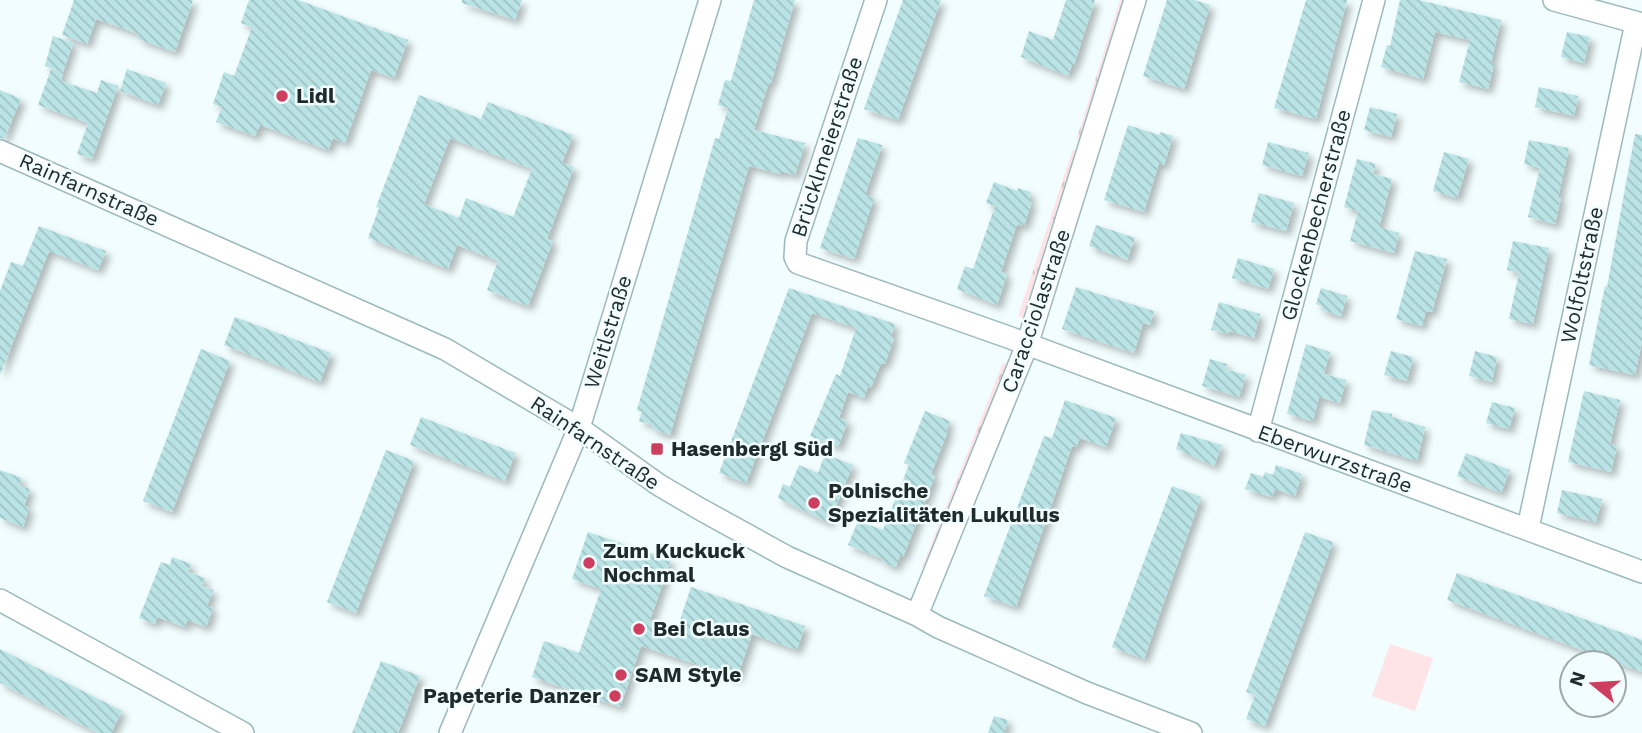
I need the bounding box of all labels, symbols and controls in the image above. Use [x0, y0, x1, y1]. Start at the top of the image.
street label: Brücklmeierstraße [786, 53, 868, 240]
place label: Lidl [296, 83, 335, 108]
marker: Lidl [274, 88, 290, 104]
street label: Glockenbecherstraße [1275, 106, 1356, 323]
street label: Rainfarnstraße [15, 148, 163, 232]
street label: Wolfoltstraße [1555, 204, 1608, 345]
street label: Caracciolastraße [996, 226, 1075, 396]
street label: Weitlstraße [578, 272, 637, 392]
street label: Rainfarnstraße [526, 390, 665, 495]
street label: Eberwurzstraße [1254, 419, 1416, 498]
place label: Hasenbergl Süd [671, 436, 833, 461]
marker: Hasenbergl Süd [649, 441, 665, 457]
place label: Polnische Spezialitäten Lukullus [828, 478, 1060, 527]
marker: Polnische Spezialitäten Lukullus [806, 495, 822, 511]
place label: Zum Kuckuck Nochmal [603, 538, 746, 587]
marker: Zum Kuckuck Nochmal [581, 555, 597, 571]
place label: Bei Claus [653, 616, 749, 641]
marker: Bei Claus [631, 621, 647, 637]
north arrow [1558, 649, 1628, 719]
place label: SAM Style [635, 662, 741, 687]
marker: SAM Style [613, 667, 629, 683]
text: N [1564, 669, 1590, 689]
place label: Papeterie Danzer [423, 683, 601, 708]
marker: Papeterie Danzer [607, 688, 623, 704]

